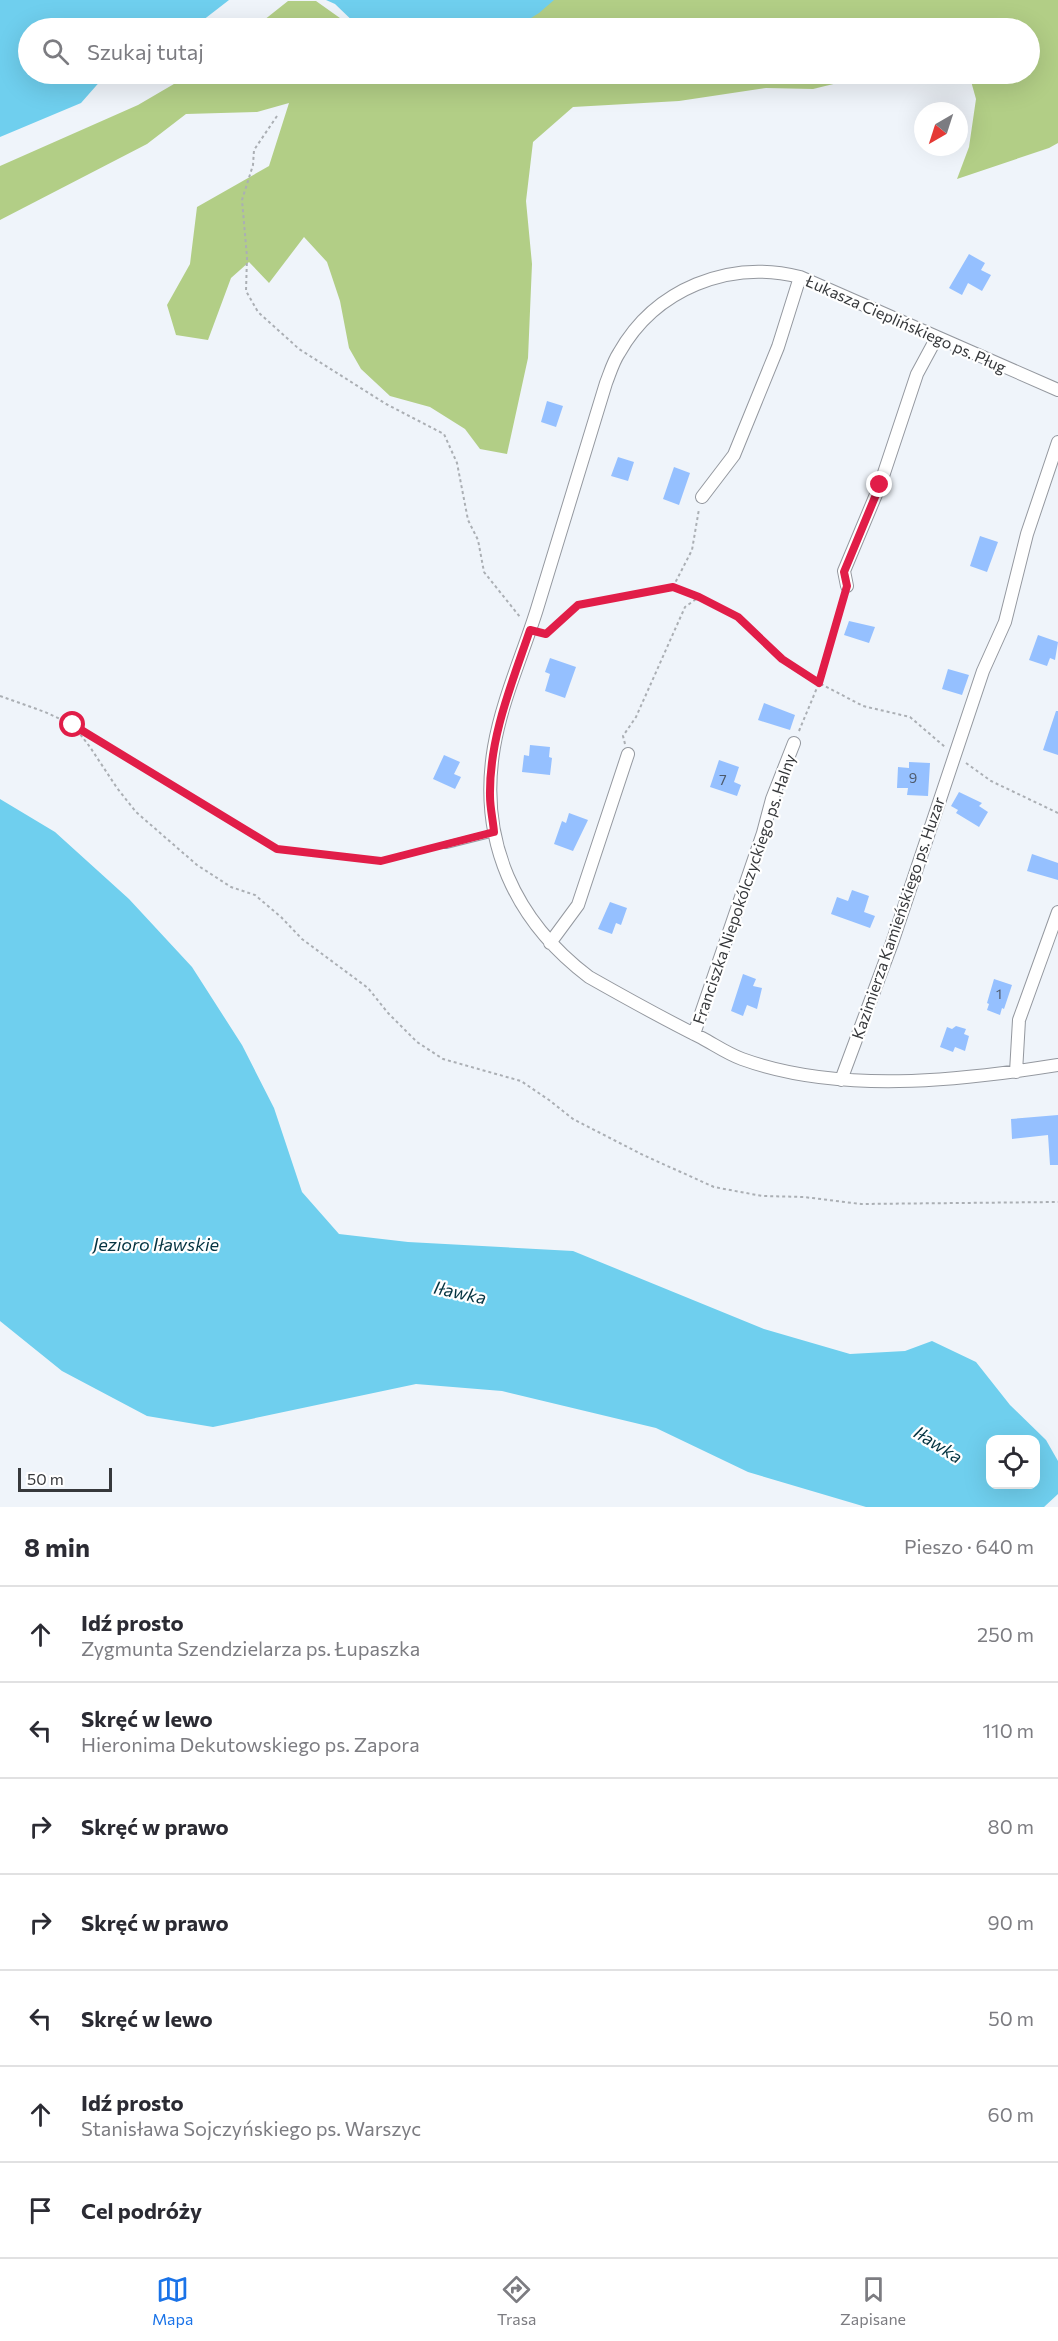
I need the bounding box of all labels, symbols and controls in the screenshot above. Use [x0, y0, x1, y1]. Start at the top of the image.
search box [18, 18, 1040, 84]
icon: search [39, 35, 72, 68]
text: Szukaj tutaj [87, 38, 204, 65]
north arrow [914, 102, 968, 156]
street label: Łukasza Cieplińskiego ps. Pług [802, 270, 1010, 377]
route end [866, 471, 892, 497]
route start [59, 711, 85, 737]
street label: Franciszka Niepokólczyckiego ps. Halny [688, 751, 799, 1027]
house number: 9 [909, 769, 917, 786]
house number: 7 [719, 771, 727, 788]
street label: Kazimierza Kamieńskiego ps. Huzar [847, 794, 948, 1041]
house number: 1 [996, 985, 1002, 1002]
water label: Jezioro Iławskie [91, 1233, 220, 1255]
water label: Iławka [432, 1276, 488, 1308]
water label: Iławka [910, 1421, 967, 1468]
map controls [986, 1435, 1040, 1489]
button: locate [986, 1435, 1040, 1489]
scale bar [18, 1465, 112, 1492]
text: 50 m [27, 1469, 64, 1488]
text: 8 min [24, 1531, 90, 1562]
text: Pieszo · 640 m [904, 1534, 1034, 1558]
text: Idź prosto [81, 1609, 184, 1636]
icon: ahead [24, 1618, 57, 1651]
text: 250 m [977, 1622, 1034, 1646]
text: Zygmunta Szendzielarza ps. Łupaszka [81, 1636, 420, 1660]
text: Skręć w lewo [81, 1705, 213, 1732]
icon: left [24, 1714, 57, 1747]
text: 110 m [983, 1718, 1034, 1742]
text: Hieronima Dekutowskiego ps. Zapora [81, 1732, 420, 1756]
icon: right [24, 1810, 57, 1843]
text: Skręć w prawo [81, 1813, 229, 1840]
text: 80 m [988, 1814, 1034, 1838]
icon: right [24, 1906, 57, 1939]
text: Skręć w prawo [81, 1909, 229, 1936]
text: 90 m [988, 1910, 1034, 1934]
icon: left [24, 2002, 57, 2035]
text: Skręć w lewo [81, 2005, 213, 2032]
text: 50 m [988, 2006, 1034, 2030]
text: Idź prosto [81, 2089, 184, 2116]
icon: ahead [24, 2098, 57, 2131]
text: 60 m [988, 2102, 1034, 2126]
text: Stanisława Sojczyńskiego ps. Warszyc [81, 2116, 421, 2140]
icon: arrive [24, 2194, 57, 2227]
text: Cel podróży [81, 2197, 202, 2224]
tab: Mapa [152, 2273, 193, 2328]
tab: Trasa [497, 2273, 536, 2328]
tab: Zapisane [840, 2273, 906, 2328]

